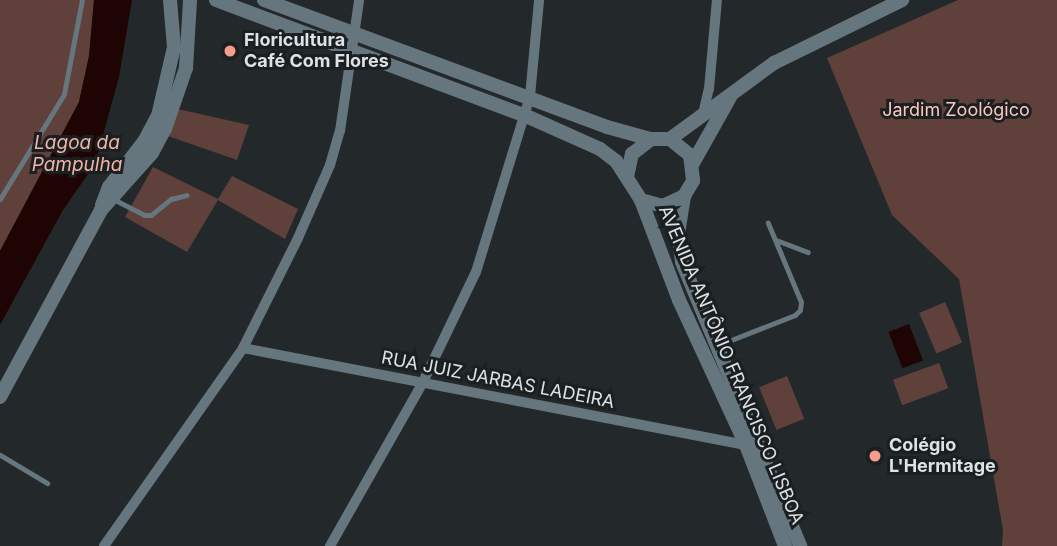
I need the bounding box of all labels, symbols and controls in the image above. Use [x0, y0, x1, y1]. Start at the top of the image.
place label: Floricultura Café Com Flores [244, 30, 389, 72]
marker: Floricultura Café Com Flores [222, 43, 238, 59]
park label: Jardim Zoológico [882, 99, 1030, 121]
water label: Lagoa da Pampulha [32, 132, 122, 176]
street label: AVENIDA ANTÔNIO FRANCISCO LISBOA [654, 202, 808, 528]
street label: RUA JUIZ JARBAS LADEIRA [380, 347, 616, 413]
place label: Colégio L'Hermitage [889, 435, 996, 478]
marker: Colégio L'Hermitage [867, 448, 883, 464]

